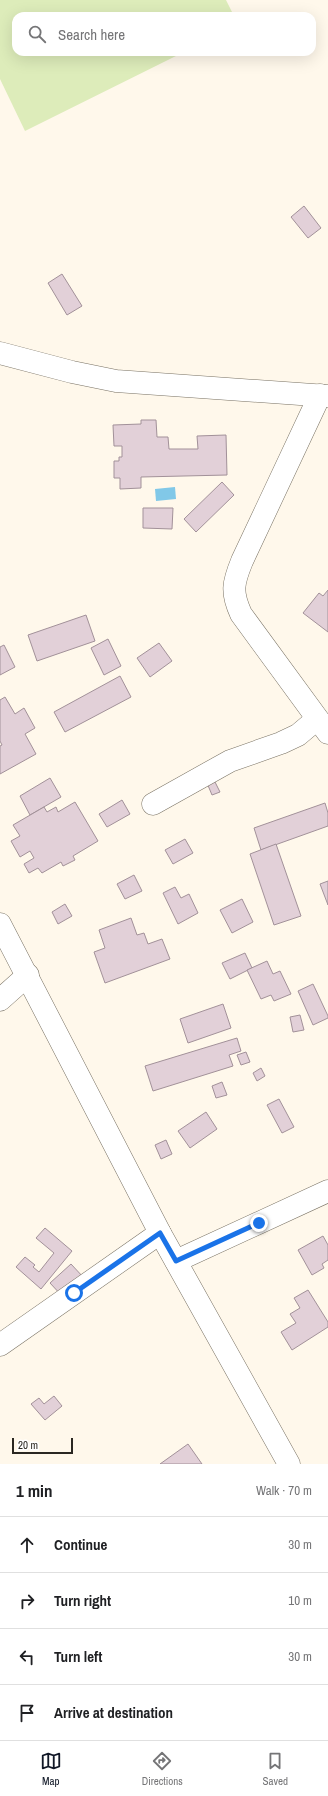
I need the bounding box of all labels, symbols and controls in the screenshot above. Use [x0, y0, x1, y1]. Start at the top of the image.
search box [12, 12, 316, 56]
icon: search [26, 23, 48, 45]
text: Search here [58, 24, 125, 45]
route end [250, 1214, 268, 1232]
route start [65, 1284, 83, 1302]
scale bar [12, 1436, 73, 1455]
text: 20 m [18, 1438, 38, 1452]
text: 1 min [16, 1479, 52, 1502]
text: Walk · 70 m [256, 1482, 312, 1499]
icon: ahead [16, 1534, 38, 1556]
text: Continue [54, 1534, 107, 1555]
text: 30 m [288, 1536, 312, 1553]
icon: right [16, 1590, 38, 1612]
text: Turn right [54, 1590, 111, 1611]
text: 10 m [288, 1592, 312, 1609]
icon: left [16, 1646, 38, 1668]
text: Turn left [54, 1646, 102, 1667]
text: 30 m [288, 1648, 312, 1665]
icon: arrive [16, 1702, 38, 1724]
text: Arrive at destination [54, 1702, 173, 1723]
tab: Map [40, 1750, 62, 1788]
tab: Directions [142, 1750, 183, 1788]
tab: Saved [263, 1750, 288, 1788]

